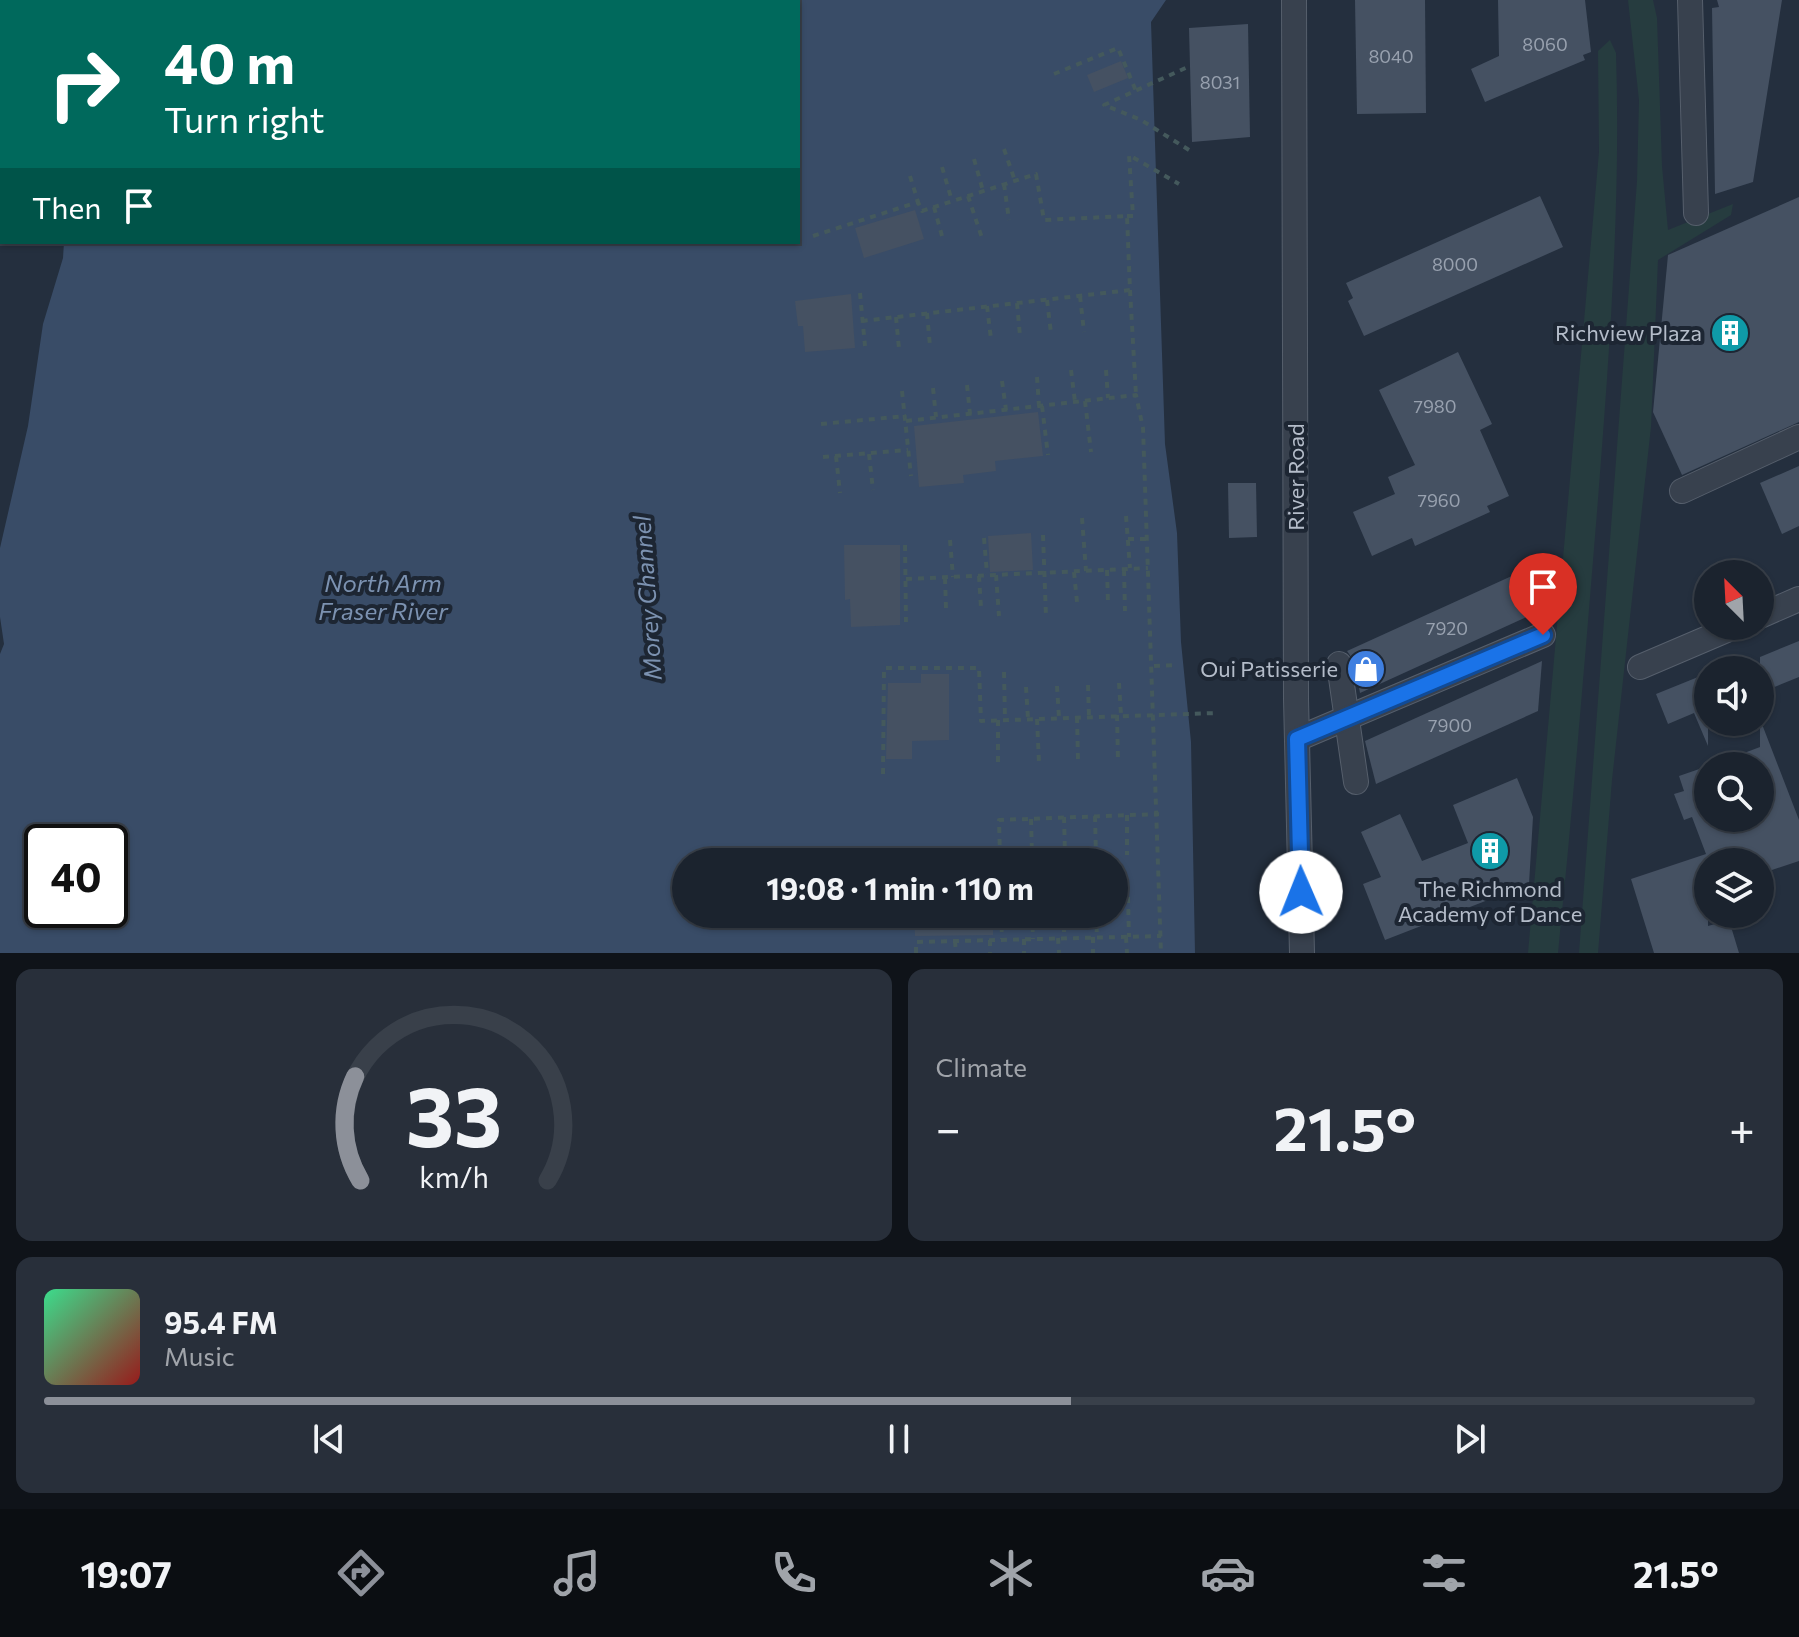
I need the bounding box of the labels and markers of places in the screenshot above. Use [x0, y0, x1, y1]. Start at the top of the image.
building icon: Richview Plaza [1709, 312, 1751, 354]
place label: Richview Plaza [1555, 319, 1702, 346]
pin [1509, 553, 1577, 635]
shop icon: Oui Patisserie [1345, 648, 1387, 690]
place label: Oui Patisserie [1200, 655, 1338, 682]
building icon: The Richmond Academy of Dance [1469, 830, 1511, 872]
place label: The Richmond Academy of Dance [1398, 875, 1582, 927]

